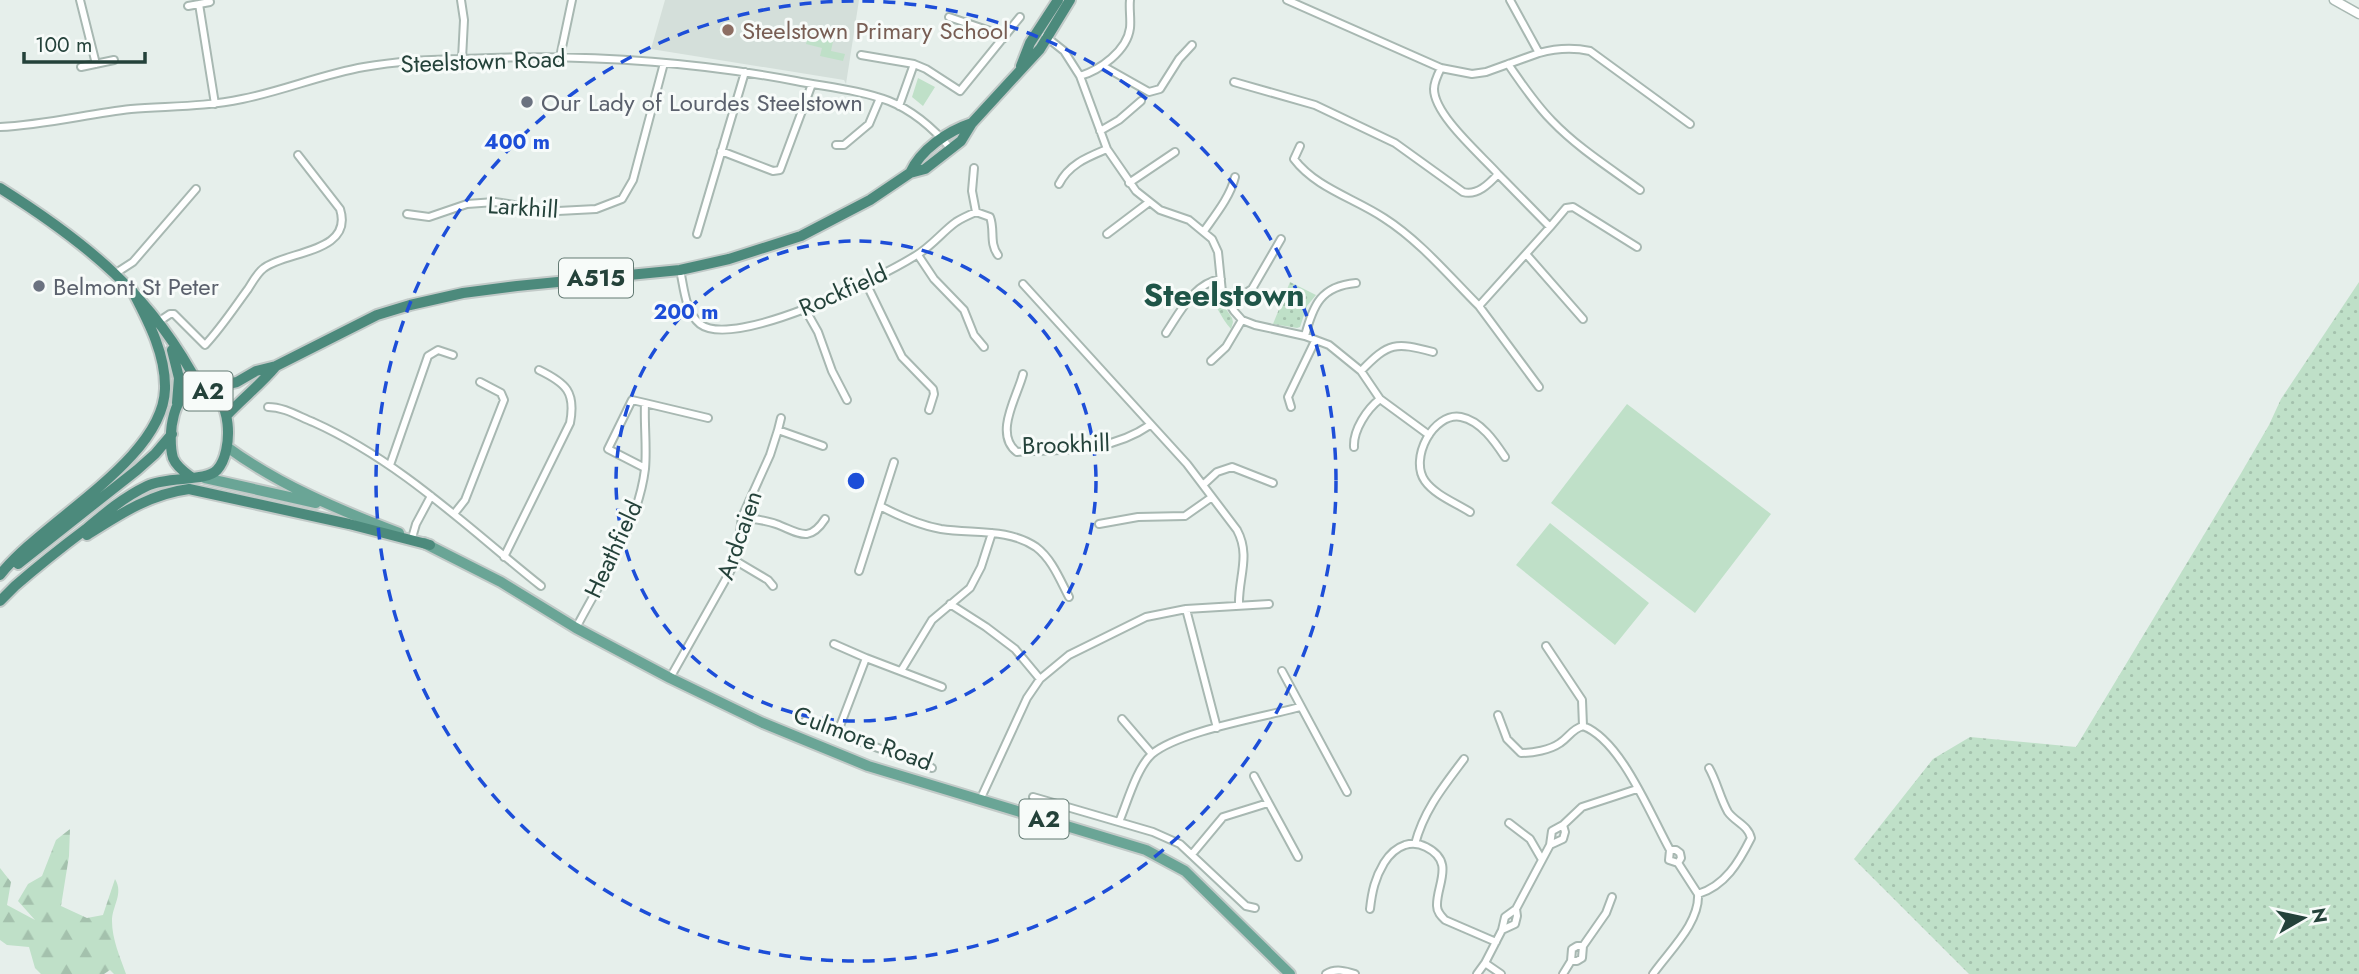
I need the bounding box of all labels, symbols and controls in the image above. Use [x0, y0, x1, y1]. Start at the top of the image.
place label: Steelstown Primary School [742, 13, 1009, 48]
scale bar [24, 21, 145, 65]
marker: Steelstown Primary School [720, 22, 736, 38]
text: 100 m [35, 30, 92, 60]
street label: Steelstown Road [400, 41, 566, 81]
place label: Our Lady of Lourdes Steelstown [541, 85, 863, 120]
marker: Our Lady of Lourdes Steelstown [519, 94, 535, 110]
text: 400 m [484, 127, 550, 157]
street label: Larkhill [486, 187, 560, 227]
street label: Rockfield [793, 255, 893, 325]
road number: A515 [559, 258, 633, 298]
place label: Belmont St Peter [53, 269, 220, 304]
district label: Steelstown [1143, 272, 1305, 318]
marker: Belmont St Peter [31, 278, 47, 294]
text: 200 m [653, 297, 719, 327]
road number: A2 [184, 372, 232, 410]
street label: Brookhill [1021, 425, 1111, 463]
centre of rings [844, 469, 868, 493]
street label: Ardcaien [707, 486, 771, 584]
street label: Heathfield [575, 494, 651, 604]
street label: Culmore Road [789, 697, 937, 779]
road number: A2 [1020, 800, 1068, 838]
north arrow [2268, 883, 2338, 953]
text: N [2305, 906, 2334, 925]

